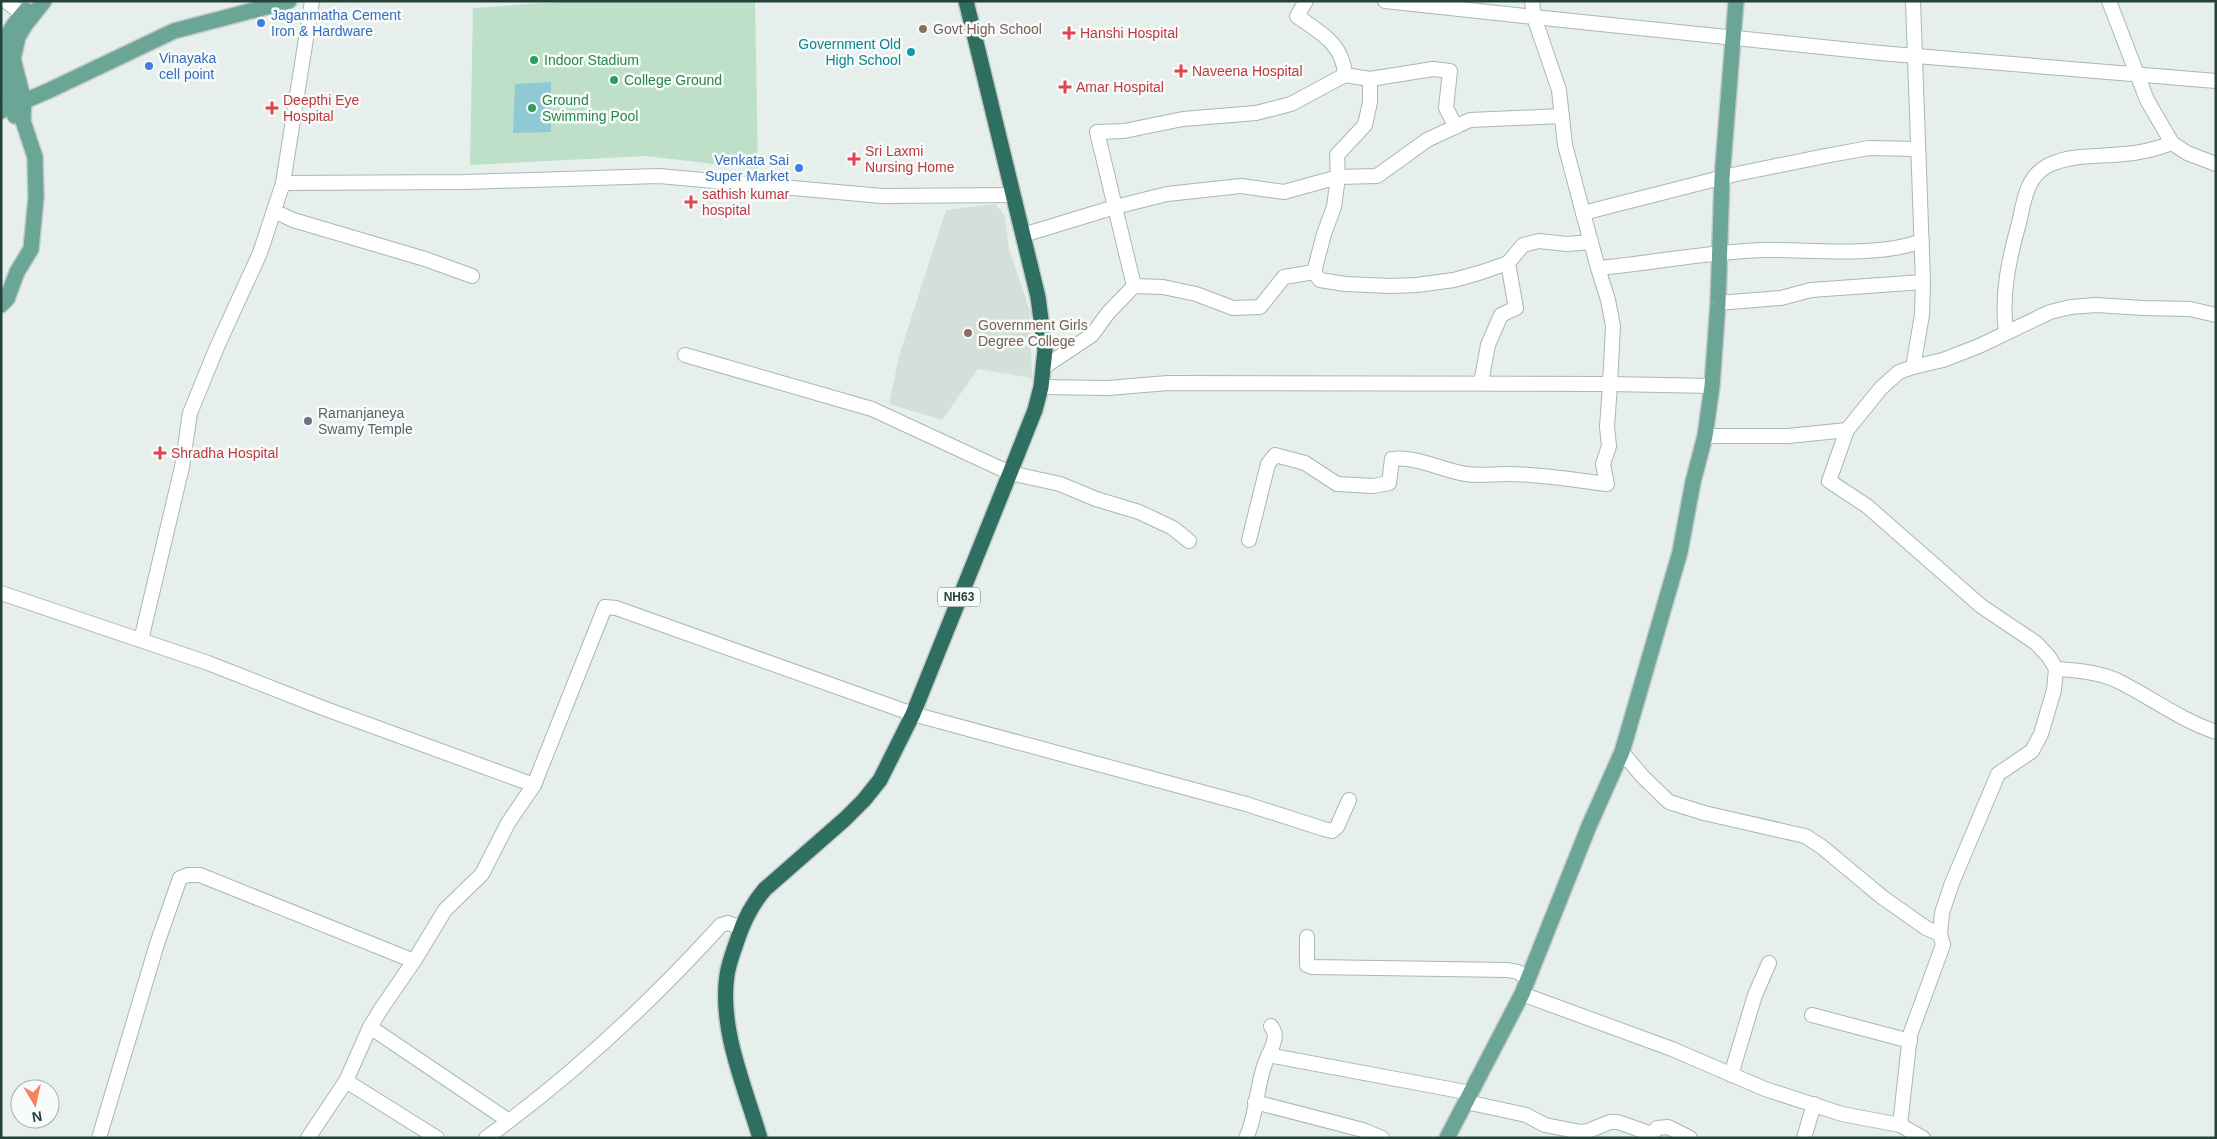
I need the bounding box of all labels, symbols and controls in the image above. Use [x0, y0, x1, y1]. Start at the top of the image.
place label: Jaganmatha Cement Iron & Hardware [271, 7, 401, 39]
marker: Jaganmatha Cement Iron & Hardware [255, 17, 267, 29]
place label: Govt High School [933, 21, 1042, 37]
marker: Govt High School [917, 23, 929, 35]
place label: Hanshi Hospital [1080, 25, 1178, 41]
marker: Hanshi Hospital [1062, 26, 1076, 40]
place label: Government Old High School [798, 36, 901, 68]
marker: Government Old High School [905, 46, 917, 58]
place label: Vinayaka cell point [159, 50, 217, 82]
place label: Indoor Stadium [544, 52, 639, 68]
marker: Indoor Stadium [528, 54, 540, 66]
marker: Vinayaka cell point [143, 60, 155, 72]
place label: Naveena Hospital [1192, 63, 1303, 79]
marker: Naveena Hospital [1174, 64, 1188, 78]
place label: College Ground [624, 72, 722, 88]
marker: College Ground [608, 74, 620, 86]
place label: Amar Hospital [1076, 79, 1164, 95]
marker: Amar Hospital [1058, 80, 1072, 94]
place label: Deepthi Eye Hospital [283, 92, 359, 124]
place label: Ground Swimming Pool [542, 92, 638, 124]
marker: Deepthi Eye Hospital [265, 101, 279, 115]
marker: Ground Swimming Pool [526, 102, 538, 114]
place label: Sri Laxmi Nursing Home [865, 143, 955, 175]
place label: Venkata Sai Super Market [705, 152, 789, 184]
marker: Sri Laxmi Nursing Home [847, 152, 861, 166]
marker: Venkata Sai Super Market [793, 162, 805, 174]
place label: sathish kumar hospital [702, 186, 789, 218]
marker: sathish kumar hospital [684, 195, 698, 209]
place label: Government Girls Degree College [978, 317, 1088, 349]
marker: Government Girls Degree College [962, 327, 974, 339]
place label: Ramanjaneya Swamy Temple [318, 405, 413, 437]
marker: Ramanjaneya Swamy Temple [302, 415, 314, 427]
place label: Shradha Hospital [171, 445, 278, 461]
marker: Shradha Hospital [153, 446, 167, 460]
road number: NH63 [938, 588, 980, 606]
north arrow [10, 1079, 60, 1129]
text: N [31, 1108, 43, 1126]

